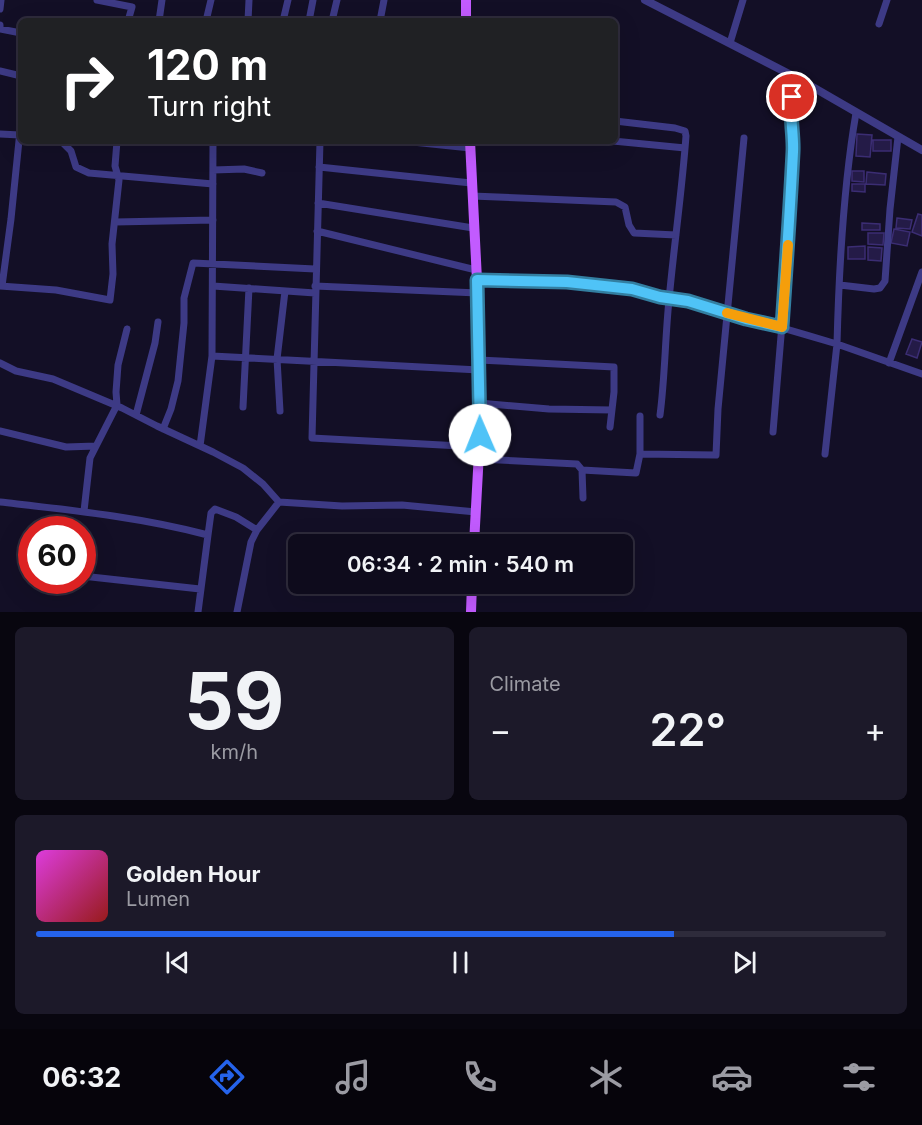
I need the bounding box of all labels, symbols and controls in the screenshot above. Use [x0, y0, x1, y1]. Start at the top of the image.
text: 120 m [147, 39, 268, 90]
icon: right [48, 42, 126, 120]
pin [766, 71, 817, 122]
icon: arrive [775, 80, 808, 113]
text: Turn right [147, 90, 271, 123]
position arrow [448, 403, 512, 467]
speed limit sign: 60 [18, 516, 96, 594]
text: 06:34 · 2 min · 540 m [347, 551, 574, 577]
text: 59 [184, 653, 285, 748]
text: Climate [490, 672, 561, 696]
text: 22° [649, 702, 726, 757]
text: − [490, 710, 511, 750]
text: + [864, 710, 886, 750]
text: km/h [210, 740, 258, 764]
text: Golden Hour [126, 861, 260, 887]
text: Lumen [126, 887, 190, 911]
icon: previous [161, 946, 194, 979]
icon: pause [444, 946, 477, 979]
icon: next [728, 946, 761, 979]
icon: directions [206, 1056, 248, 1098]
icon: music [332, 1056, 374, 1098]
icon: phone [459, 1056, 501, 1098]
icon: climate [585, 1056, 627, 1098]
icon: car [711, 1056, 753, 1098]
icon: filters [838, 1056, 880, 1098]
text: 06:32 [42, 1061, 121, 1094]

